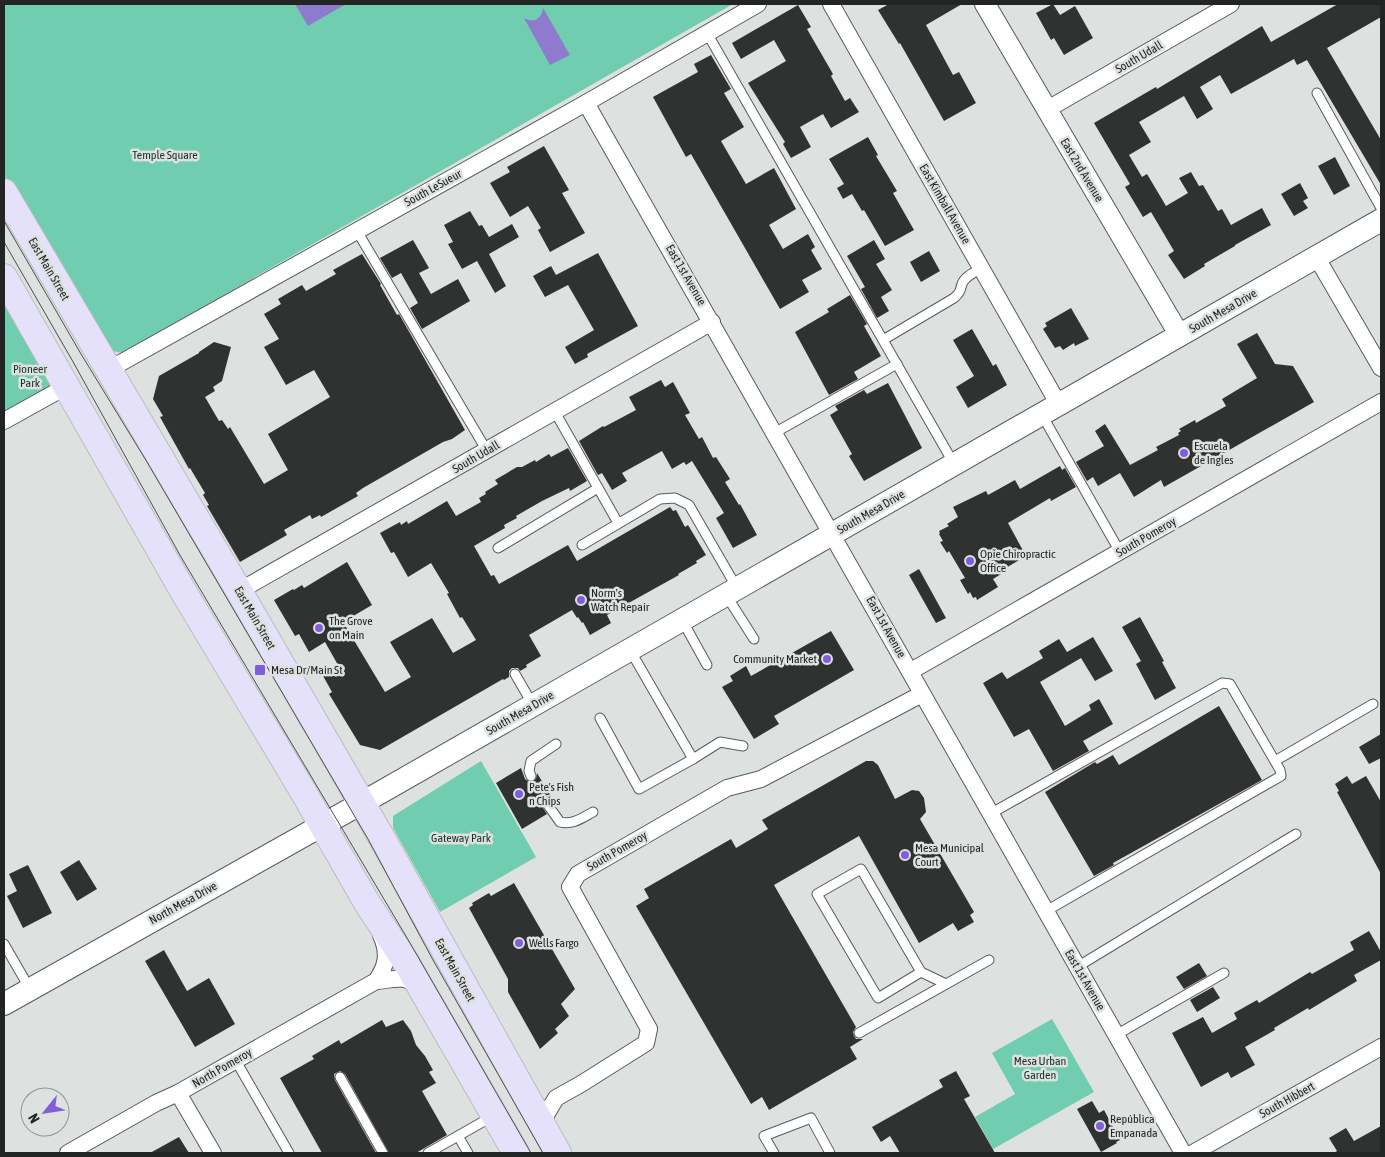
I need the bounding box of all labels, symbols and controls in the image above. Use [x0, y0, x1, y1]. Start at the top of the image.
street label: South Udall [1113, 38, 1166, 76]
street label: East 2nd Avenue [1057, 136, 1107, 204]
park label: Temple Square [132, 148, 198, 162]
street label: East Kimball Avenue [916, 162, 974, 246]
street label: South LeSueur [402, 166, 464, 209]
street label: East Main Street [25, 235, 73, 303]
street label: East 1st Avenue [663, 242, 709, 308]
street label: South Mesa Drive [1187, 286, 1259, 336]
park label: Pioneer Park [13, 362, 48, 390]
street label: South Udall [450, 438, 503, 476]
place label: Escuela de Ingles [1194, 439, 1234, 467]
marker: Escuela de Ingles [1178, 447, 1190, 459]
street label: South Mesa Drive [835, 487, 907, 537]
street label: South Pomeroy [1114, 514, 1179, 560]
place label: Opie Chiropractic Office [980, 547, 1056, 575]
marker: Opie Chiropractic Office [964, 555, 976, 567]
street label: East Main Street [231, 584, 279, 652]
place label: Norm's Watch Repair [591, 586, 650, 614]
marker: Norm's Watch Repair [575, 594, 587, 606]
street label: East 1st Avenue [863, 594, 909, 660]
place label: The Grove on Main [329, 614, 373, 642]
marker: The Grove on Main [313, 622, 325, 634]
place label: Community Market [733, 652, 818, 666]
marker: Community Market [821, 653, 833, 665]
marker: Mesa Dr/Main St [253, 663, 267, 677]
place label: Mesa Dr/Main St [271, 663, 343, 677]
street label: South Mesa Drive [484, 688, 556, 738]
place label: Pete's Fish n Chips [529, 780, 574, 808]
marker: Pete's Fish n Chips [513, 788, 525, 800]
street label: South Pomeroy [585, 828, 650, 874]
park label: Gateway Park [431, 831, 492, 845]
place label: Mesa Municipal Court [915, 841, 985, 869]
marker: Mesa Municipal Court [899, 849, 911, 861]
street label: North Mesa Drive [147, 879, 219, 927]
street label: East Main Street [432, 936, 478, 1005]
place label: Wells Fargo [529, 936, 579, 950]
marker: Wells Fargo [513, 937, 525, 949]
street label: East 1st Avenue [1062, 947, 1108, 1013]
street label: North Pomeroy [190, 1045, 254, 1091]
park label: Mesa Urban Garden [1014, 1054, 1066, 1082]
street label: South Hibbert [1257, 1079, 1317, 1121]
north arrow [20, 1087, 70, 1137]
text: N [25, 1111, 43, 1126]
place label: República Empanada [1110, 1112, 1158, 1140]
marker: República Empanada [1094, 1120, 1106, 1132]

